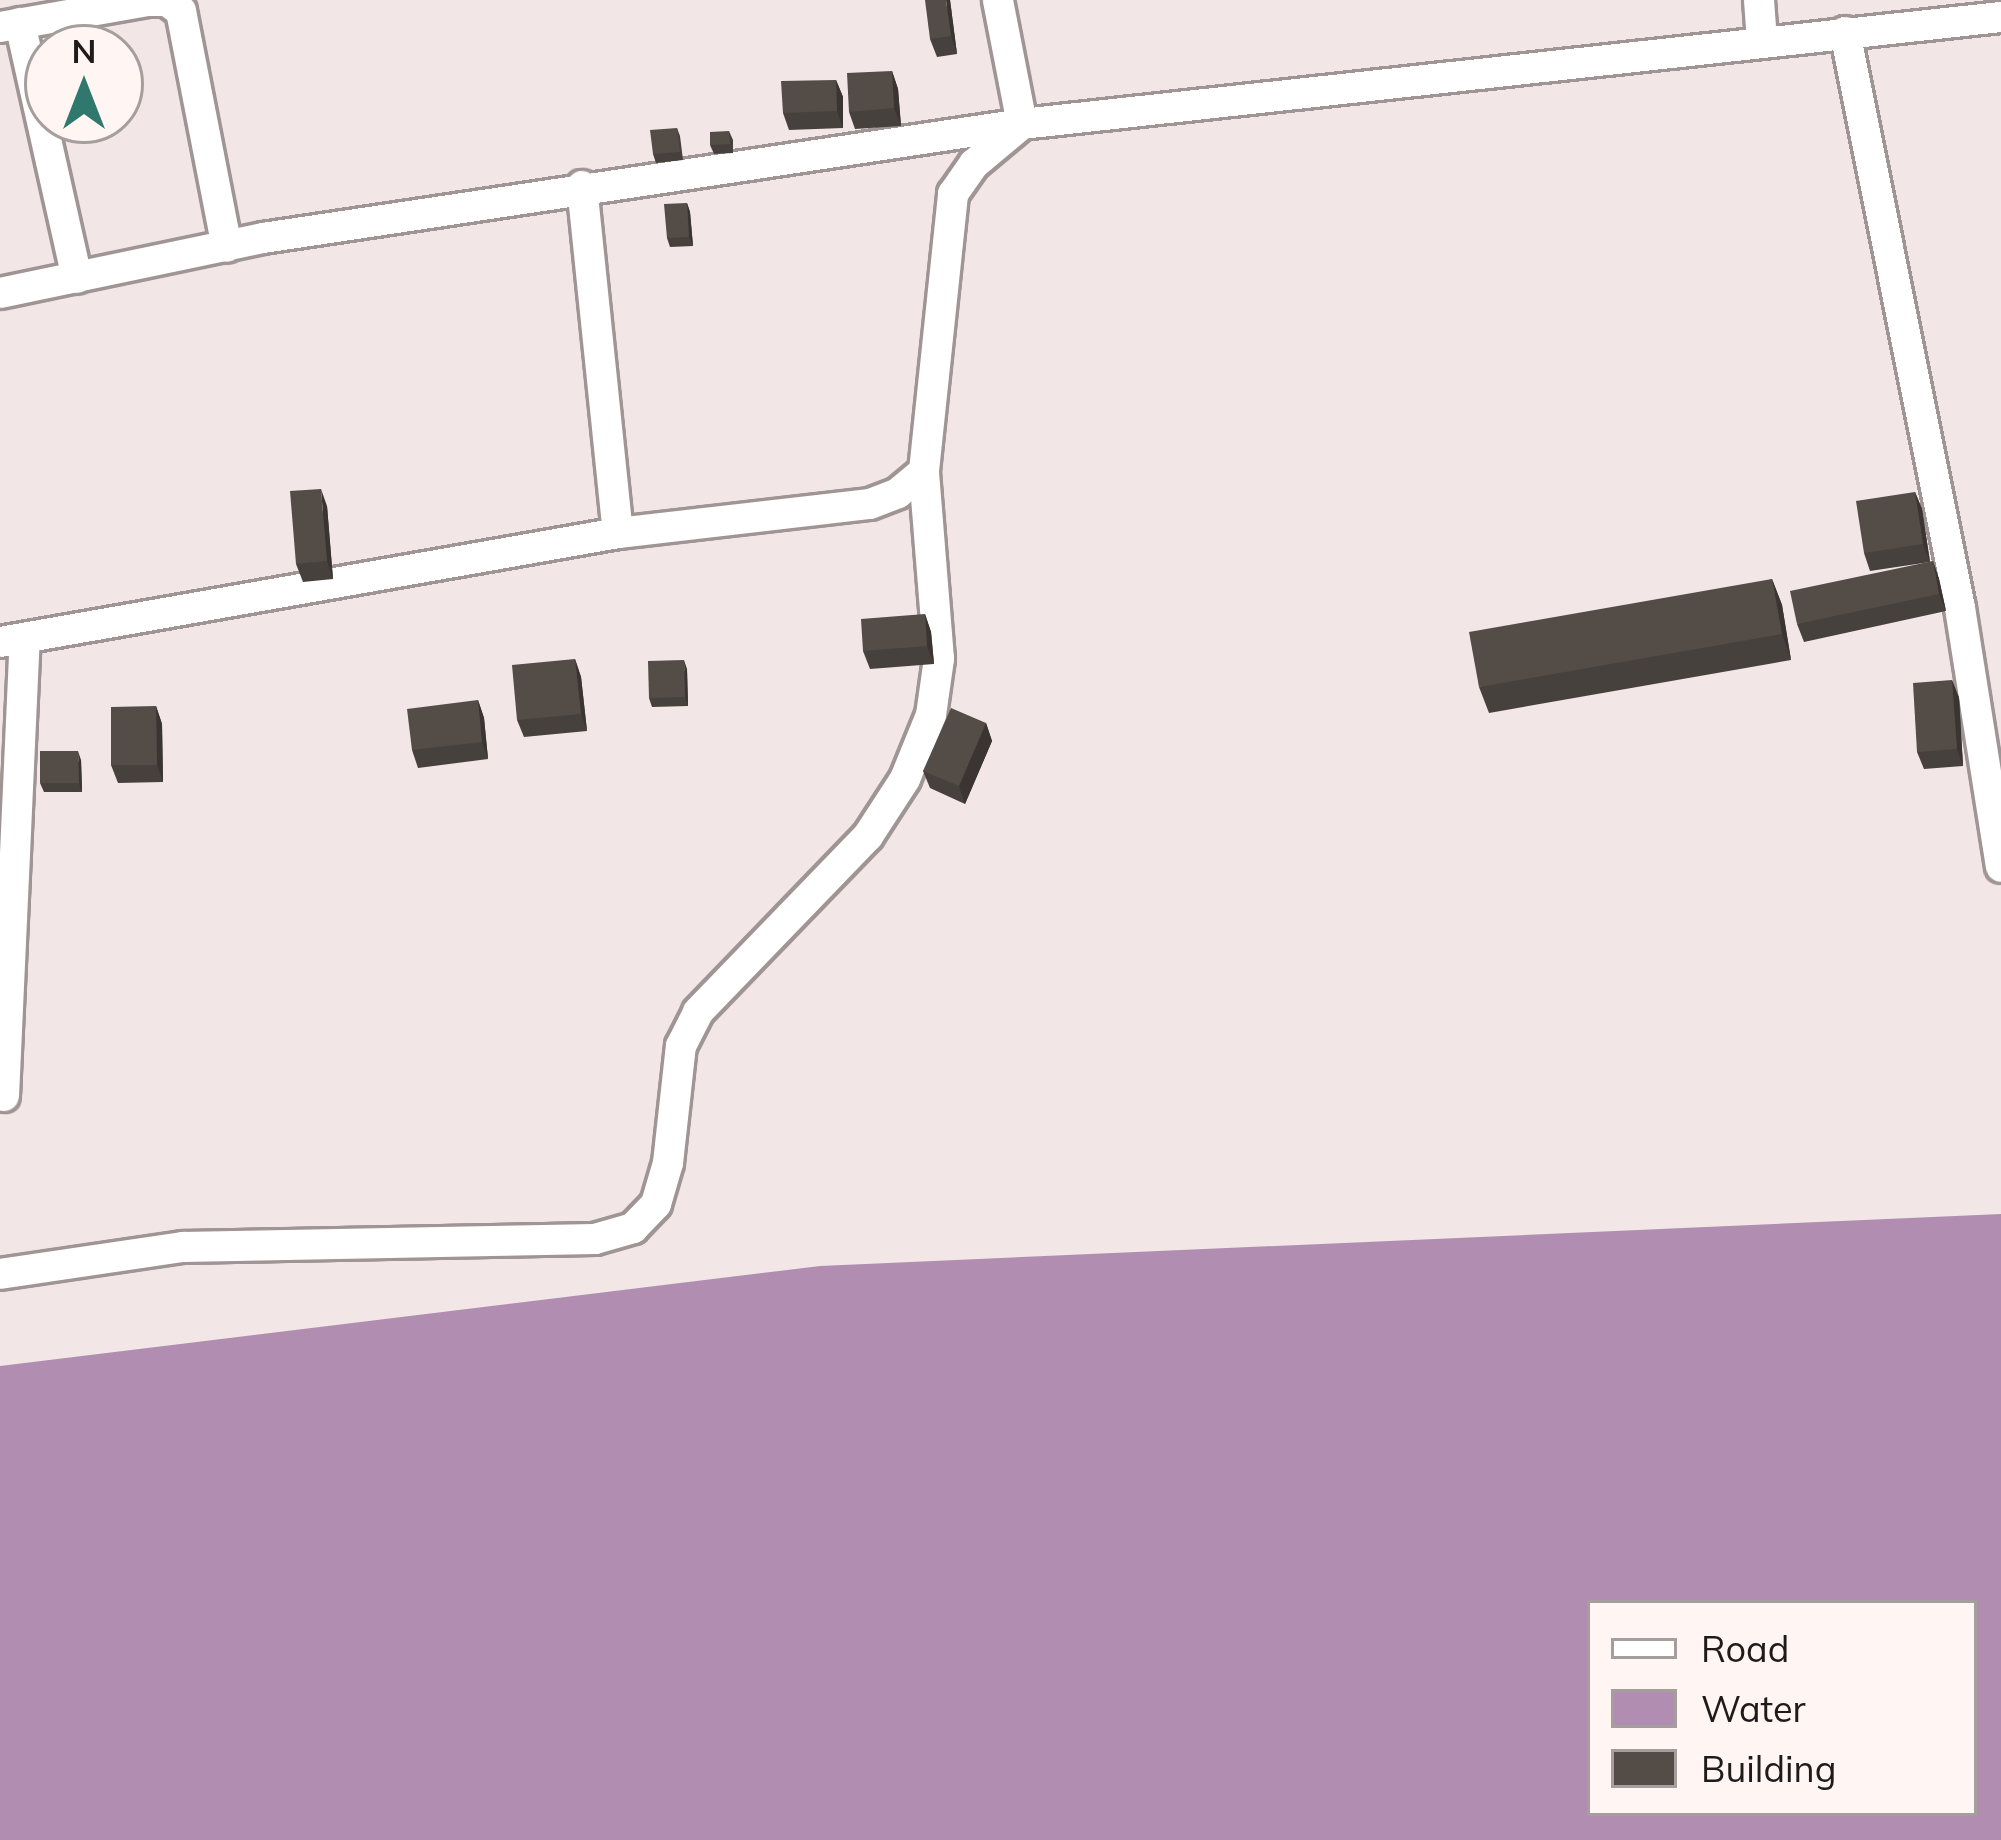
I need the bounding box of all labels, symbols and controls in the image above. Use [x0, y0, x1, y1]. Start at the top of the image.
north arrow [24, 24, 144, 144]
text: N [72, 30, 96, 71]
legend [1587, 1600, 1977, 1816]
text: Road [1701, 1626, 1789, 1671]
text: Water [1701, 1686, 1806, 1731]
text: Building [1701, 1746, 1836, 1791]

